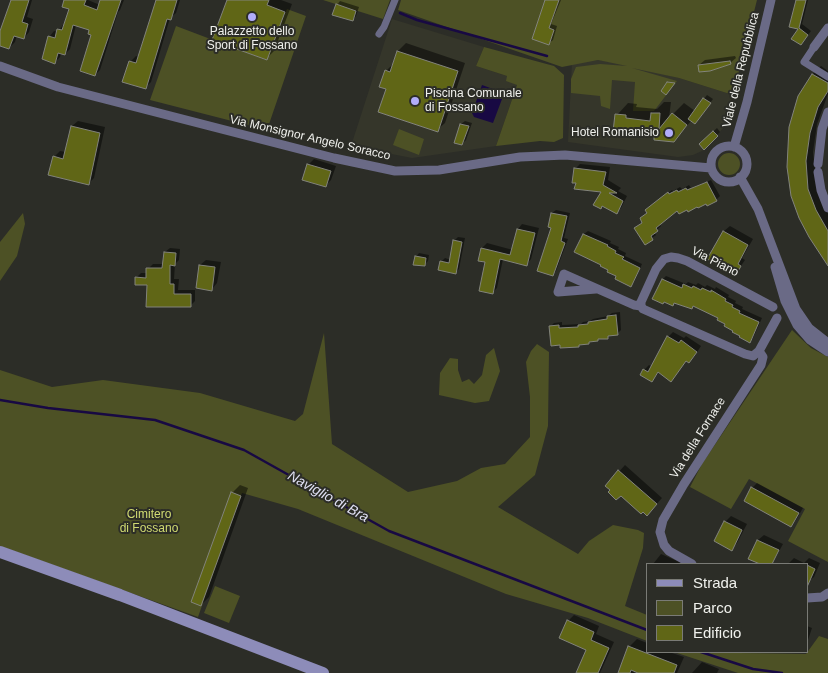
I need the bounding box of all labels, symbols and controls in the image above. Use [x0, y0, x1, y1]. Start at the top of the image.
marker: Palazzetto dello Sport di Fossano [246, 11, 258, 23]
street label: Viale della Repubblica [720, 11, 762, 129]
place label: Palazzetto dello Sport di Fossano [207, 25, 297, 53]
place label: Piscina Comunale di Fossano [425, 87, 522, 115]
marker: Piscina Comunale di Fossano [409, 95, 421, 107]
street label: Via Monsignor Angelo Soracco [228, 112, 392, 164]
place label: Hotel Romanisio [571, 126, 659, 140]
marker: Hotel Romanisio [663, 127, 675, 139]
street label: Via Piano [689, 244, 741, 280]
street label: Via della Fornace [667, 395, 729, 481]
water label: Naviglio di Bra [284, 468, 372, 526]
park label: Cimitero di Fossano [120, 508, 178, 536]
legend [646, 563, 808, 653]
text: Strada [693, 574, 737, 591]
text: Parco [693, 599, 732, 616]
text: Edificio [693, 624, 741, 641]

